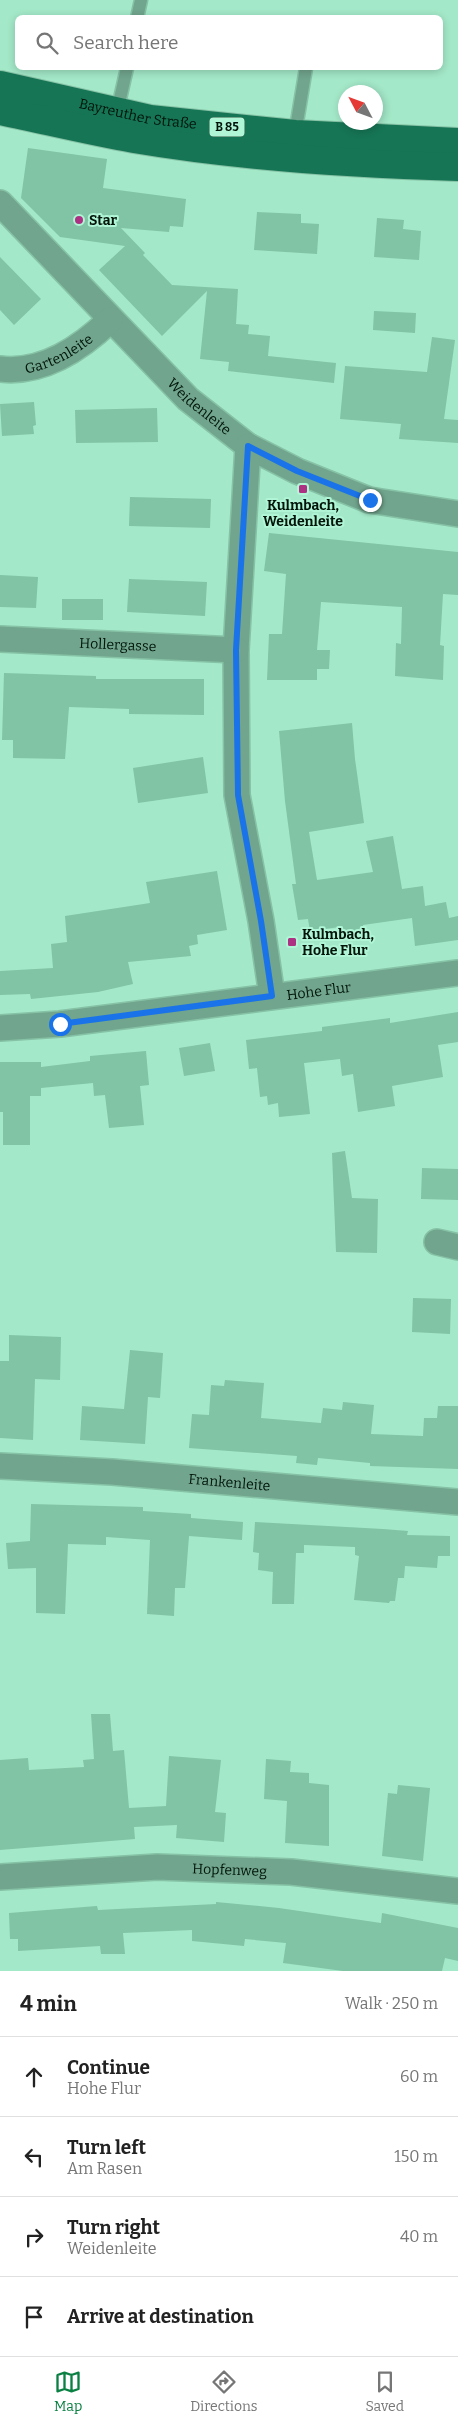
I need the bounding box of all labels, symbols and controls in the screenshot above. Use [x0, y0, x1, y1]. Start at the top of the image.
search box [15, 15, 443, 70]
icon: search [33, 29, 61, 57]
text: Search here [73, 31, 178, 54]
north arrow [338, 85, 383, 130]
street label: Bayreuther Straße [77, 95, 197, 133]
road number: B 85 [210, 118, 244, 136]
place label: Star [89, 212, 118, 229]
marker: Star [73, 214, 85, 226]
street label: Gartenleite [23, 330, 96, 377]
street label: Weidenleite [164, 375, 234, 439]
marker: Kulmbach, Weidenleite [297, 483, 309, 495]
route end [359, 489, 382, 512]
place label: Kulmbach, Weidenleite [263, 497, 343, 530]
street label: Hollergasse [79, 635, 157, 655]
place label: Kulmbach, Hohe Flur [302, 926, 374, 959]
marker: Kulmbach, Hohe Flur [286, 936, 298, 948]
street label: Hohe Flur [286, 979, 352, 1004]
route start [49, 1013, 72, 1036]
street label: Frankenleite [188, 1471, 271, 1495]
street label: Hopfenweg [192, 1860, 267, 1880]
text: 4 min [20, 1991, 77, 2017]
text: Walk · 250 m [345, 1994, 438, 2013]
text: Continue [67, 2056, 150, 2079]
icon: ahead [20, 2063, 48, 2091]
text: 60 m [400, 2067, 438, 2086]
text: Hohe Flur [67, 2079, 141, 2098]
text: Turn left [67, 2136, 146, 2159]
icon: left [20, 2143, 48, 2171]
text: 150 m [394, 2147, 438, 2166]
text: Am Rasen [67, 2159, 142, 2178]
text: Turn right [67, 2216, 160, 2239]
icon: right [20, 2223, 48, 2251]
text: 40 m [400, 2227, 438, 2246]
text: Weidenleite [67, 2239, 157, 2258]
icon: arrive [20, 2303, 48, 2331]
text: Arrive at destination [67, 2305, 254, 2328]
tab: Map [54, 2368, 82, 2415]
tab: Directions [190, 2368, 258, 2415]
tab: Saved [366, 2368, 404, 2415]

